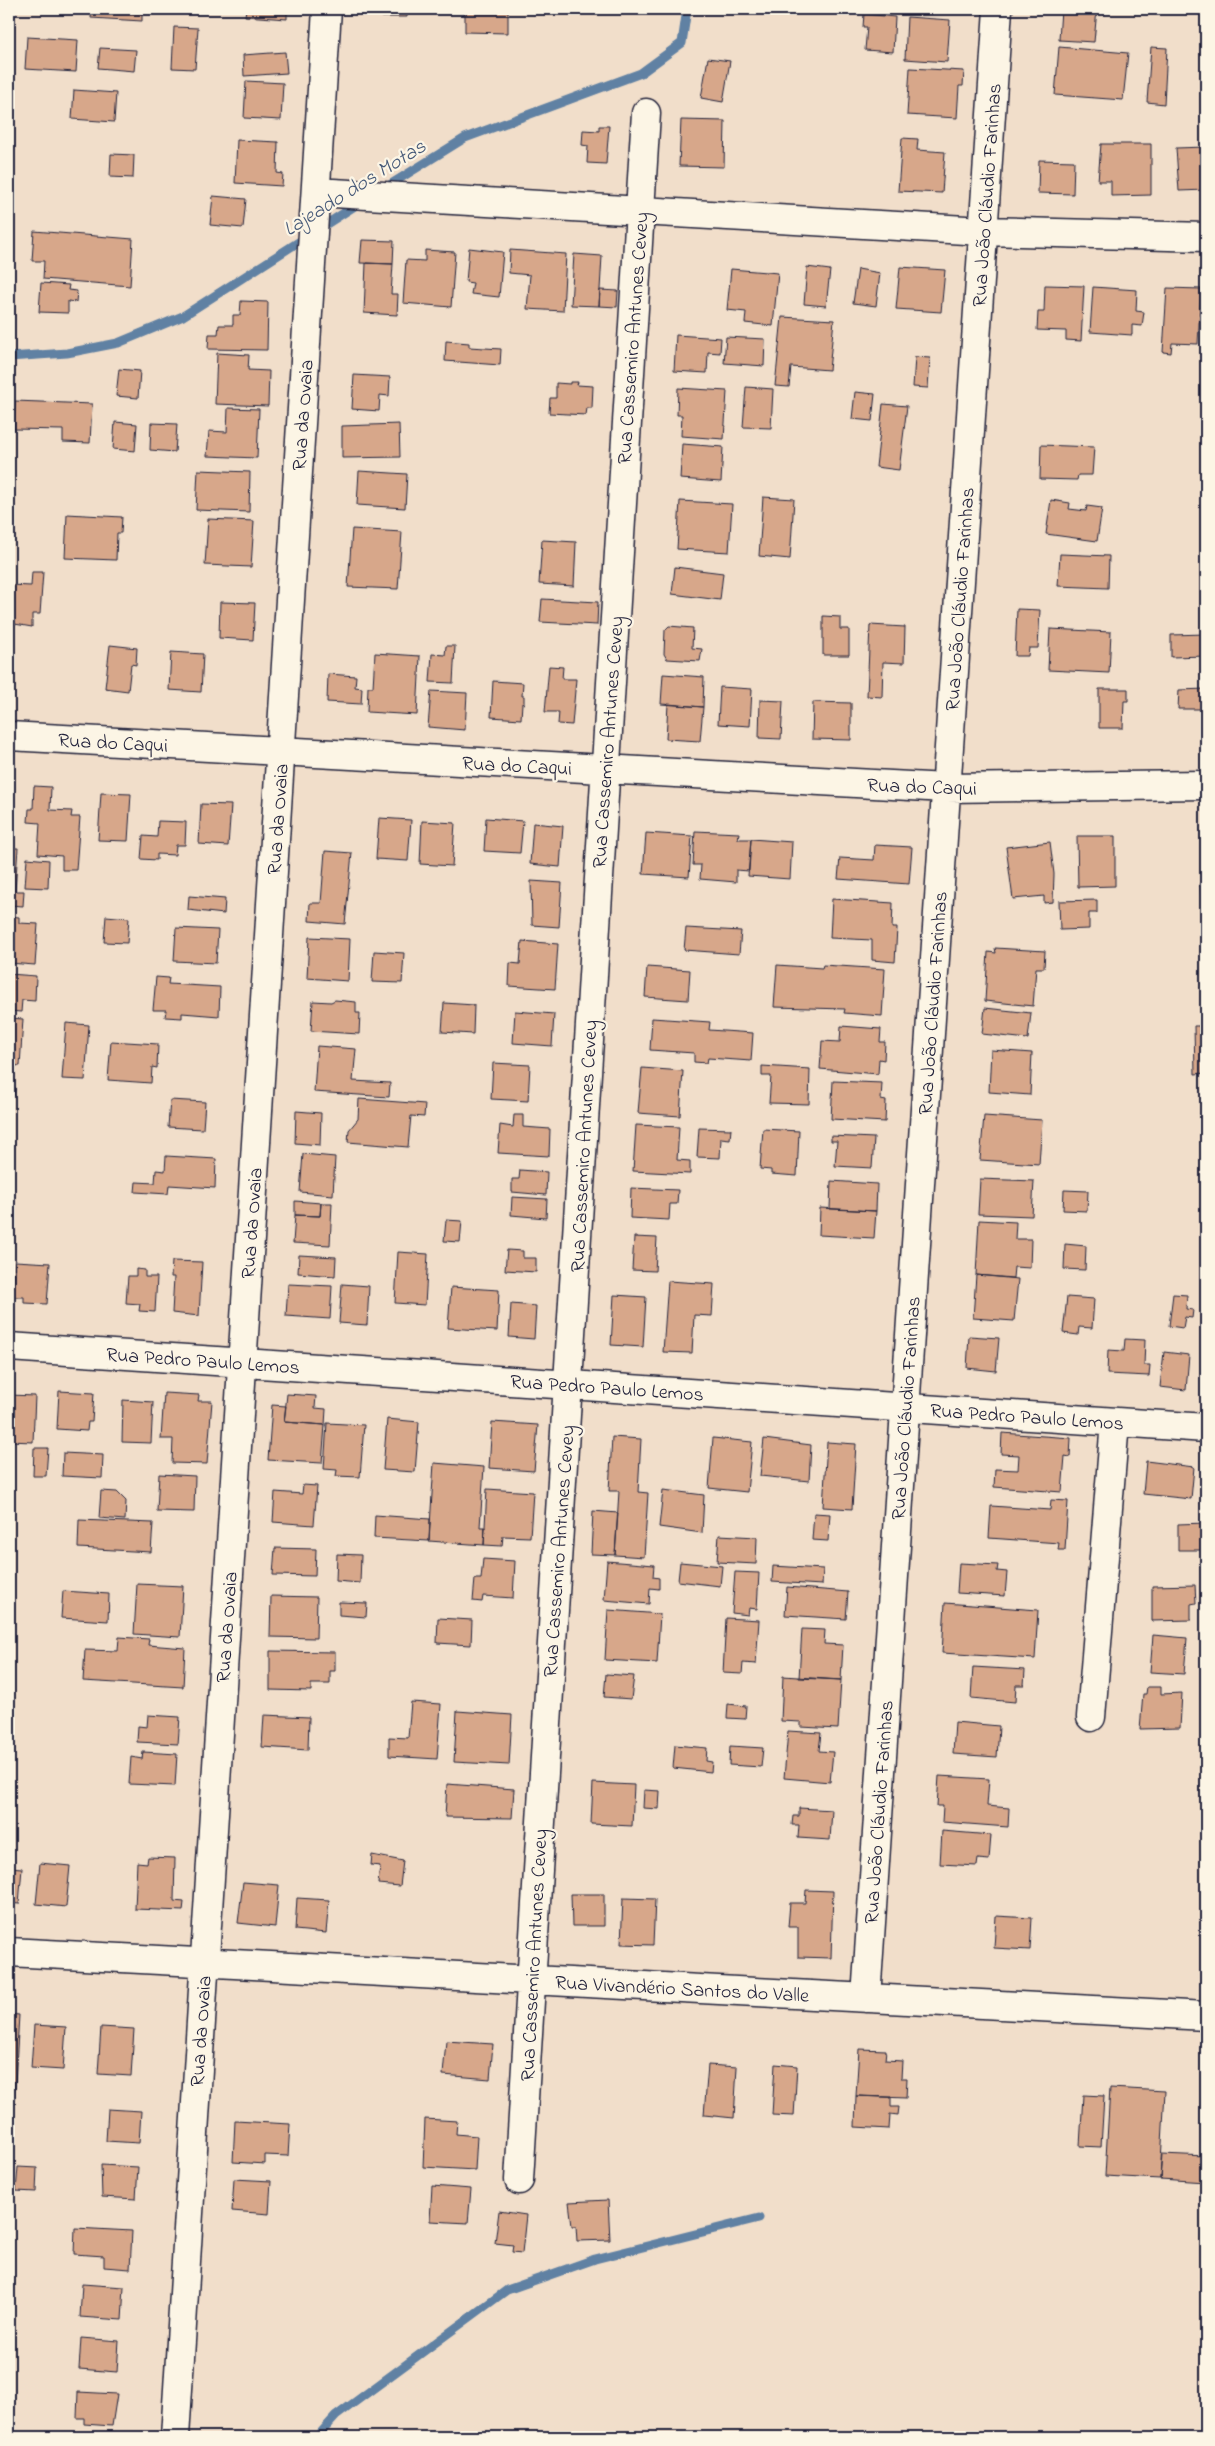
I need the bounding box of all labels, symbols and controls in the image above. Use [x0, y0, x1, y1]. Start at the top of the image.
street label: Rua João Cláudio Farinhas [966, 82, 1011, 308]
water label: Lajeado dos Motas [278, 133, 433, 245]
street label: Rua Cassemiro Antunes Cevey [611, 211, 658, 465]
street label: Rua da Ovaia [286, 359, 323, 472]
street label: Rua João Cláudio Farinhas [939, 486, 984, 712]
street label: Rua Cassemiro Antunes Cevey [586, 615, 633, 869]
street label: Rua do Caqui [57, 727, 169, 762]
street label: Rua do Caqui [461, 750, 573, 785]
street label: Rua da Ovaia [261, 763, 298, 876]
street label: Rua do Caqui [866, 772, 977, 805]
street label: Rua João Cláudio Farinhas [912, 890, 957, 1116]
street label: Rua Cassemiro Antunes Cevey [564, 1019, 607, 1273]
street label: Rua da Ovaia [235, 1167, 272, 1280]
street label: Rua João Cláudio Farinhas [885, 1295, 930, 1521]
street label: Rua Pedro Paulo Lemos [105, 1341, 301, 1384]
street label: Rua Pedro Paulo Lemos [509, 1368, 705, 1411]
street label: Rua Pedro Paulo Lemos [929, 1397, 1125, 1440]
street label: Rua Cassemiro Antunes Cevey [537, 1424, 584, 1678]
street label: Rua da Ovaia [210, 1571, 247, 1684]
street label: Rua João Cláudio Farinhas [858, 1699, 903, 1925]
street label: Rua Cassemiro Antunes Cevey [514, 1828, 557, 2082]
street label: Rua Vivandério Santos do Valle [554, 1969, 810, 2012]
street label: Rua da Ovaia [184, 1975, 221, 2088]

